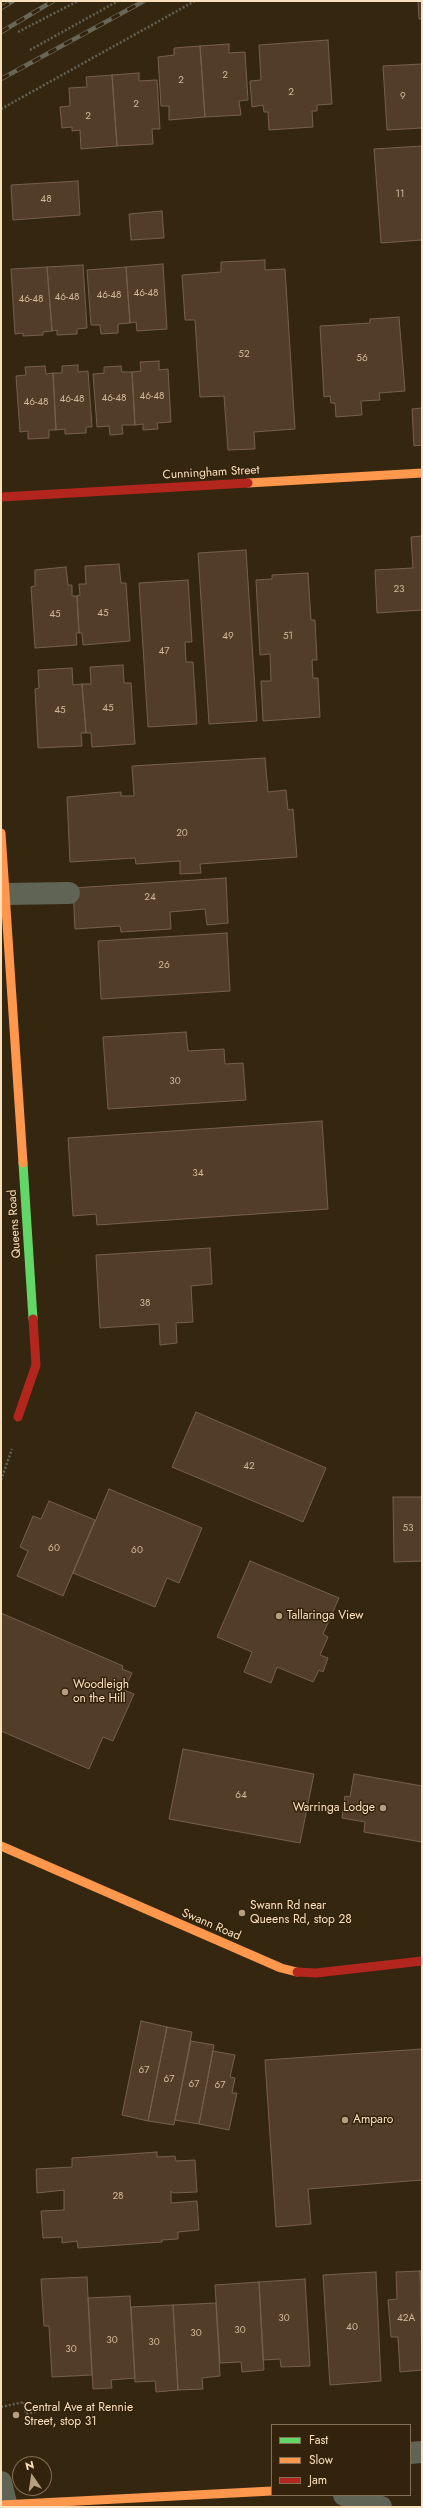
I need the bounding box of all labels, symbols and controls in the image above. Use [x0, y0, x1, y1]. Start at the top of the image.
house number: 2 [222, 70, 228, 82]
house number: 2 [178, 75, 184, 87]
house number: 2 [288, 87, 294, 99]
house number: 9 [400, 91, 406, 103]
house number: 2 [133, 99, 139, 111]
house number: 2 [85, 111, 91, 123]
house number: 11 [396, 189, 404, 201]
house number: 48 [40, 194, 52, 206]
house number: 46-48 [134, 288, 158, 300]
house number: 46-48 [97, 290, 121, 302]
house number: 46-48 [55, 292, 79, 304]
house number: 46-48 [19, 294, 43, 306]
house number: 52 [238, 349, 250, 361]
house number: 56 [356, 353, 368, 365]
house number: 46-48 [140, 391, 164, 403]
house number: 46-48 [102, 393, 126, 405]
house number: 46-48 [60, 394, 84, 406]
house number: 46-48 [24, 397, 48, 409]
street label: Cunningham Street [162, 463, 260, 483]
house number: 23 [393, 584, 405, 596]
house number: 45 [97, 608, 109, 620]
house number: 45 [49, 609, 61, 621]
house number: 49 [222, 631, 234, 643]
house number: 51 [283, 631, 293, 643]
house number: 47 [158, 646, 170, 658]
house number: 45 [102, 703, 114, 715]
house number: 45 [54, 705, 66, 717]
house number: 20 [176, 828, 188, 840]
house number: 24 [144, 892, 156, 904]
house number: 26 [158, 960, 170, 972]
house number: 30 [169, 1076, 181, 1088]
house number: 34 [192, 1168, 204, 1180]
street label: Queens Road [5, 1189, 25, 1259]
house number: 38 [140, 1298, 150, 1310]
house number: 42 [243, 1461, 255, 1473]
house number: 53 [402, 1523, 414, 1535]
house number: 60 [48, 1543, 60, 1555]
house number: 60 [131, 1545, 143, 1557]
place label: Tallaringa View [287, 1609, 363, 1623]
marker: Tallaringa View [274, 1611, 284, 1621]
place label: Woodleigh on the Hill [73, 1678, 129, 1706]
marker: Woodleigh on the Hill [60, 1687, 70, 1697]
house number: 64 [235, 1790, 247, 1802]
place label: Warringa Lodge [293, 1801, 375, 1815]
marker: Warringa Lodge [378, 1803, 388, 1813]
place label: Swann Rd near Queens Rd, stop 28 [250, 1899, 352, 1927]
street label: Swann Road [179, 1906, 243, 1944]
marker: Swann Rd near Queens Rd, stop 28 [237, 1908, 247, 1918]
house number: 67 [138, 2065, 150, 2077]
house number: 67 [163, 2074, 175, 2086]
house number: 67 [188, 2079, 200, 2091]
house number: 67 [214, 2080, 226, 2092]
place label: Amparo [353, 2113, 393, 2127]
marker: Amparo [340, 2115, 350, 2125]
house number: 28 [112, 2191, 124, 2203]
house number: 30 [278, 2313, 290, 2325]
house number: 42A [397, 2313, 415, 2325]
house number: 40 [346, 2322, 358, 2334]
house number: 30 [234, 2325, 246, 2337]
house number: 30 [190, 2328, 202, 2340]
house number: 30 [106, 2335, 118, 2347]
house number: 30 [148, 2337, 160, 2349]
house number: 30 [65, 2344, 77, 2356]
place label: Central Ave at Rennie Street, stop 31 [24, 2401, 133, 2429]
marker: Central Ave at Rennie Street, stop 31 [11, 2410, 21, 2420]
legend [271, 2424, 411, 2496]
text: Fast [309, 2431, 328, 2449]
text: Slow [309, 2451, 333, 2469]
north arrow [12, 2456, 52, 2496]
text: N [23, 2457, 36, 2474]
text: Jam [309, 2471, 327, 2489]

